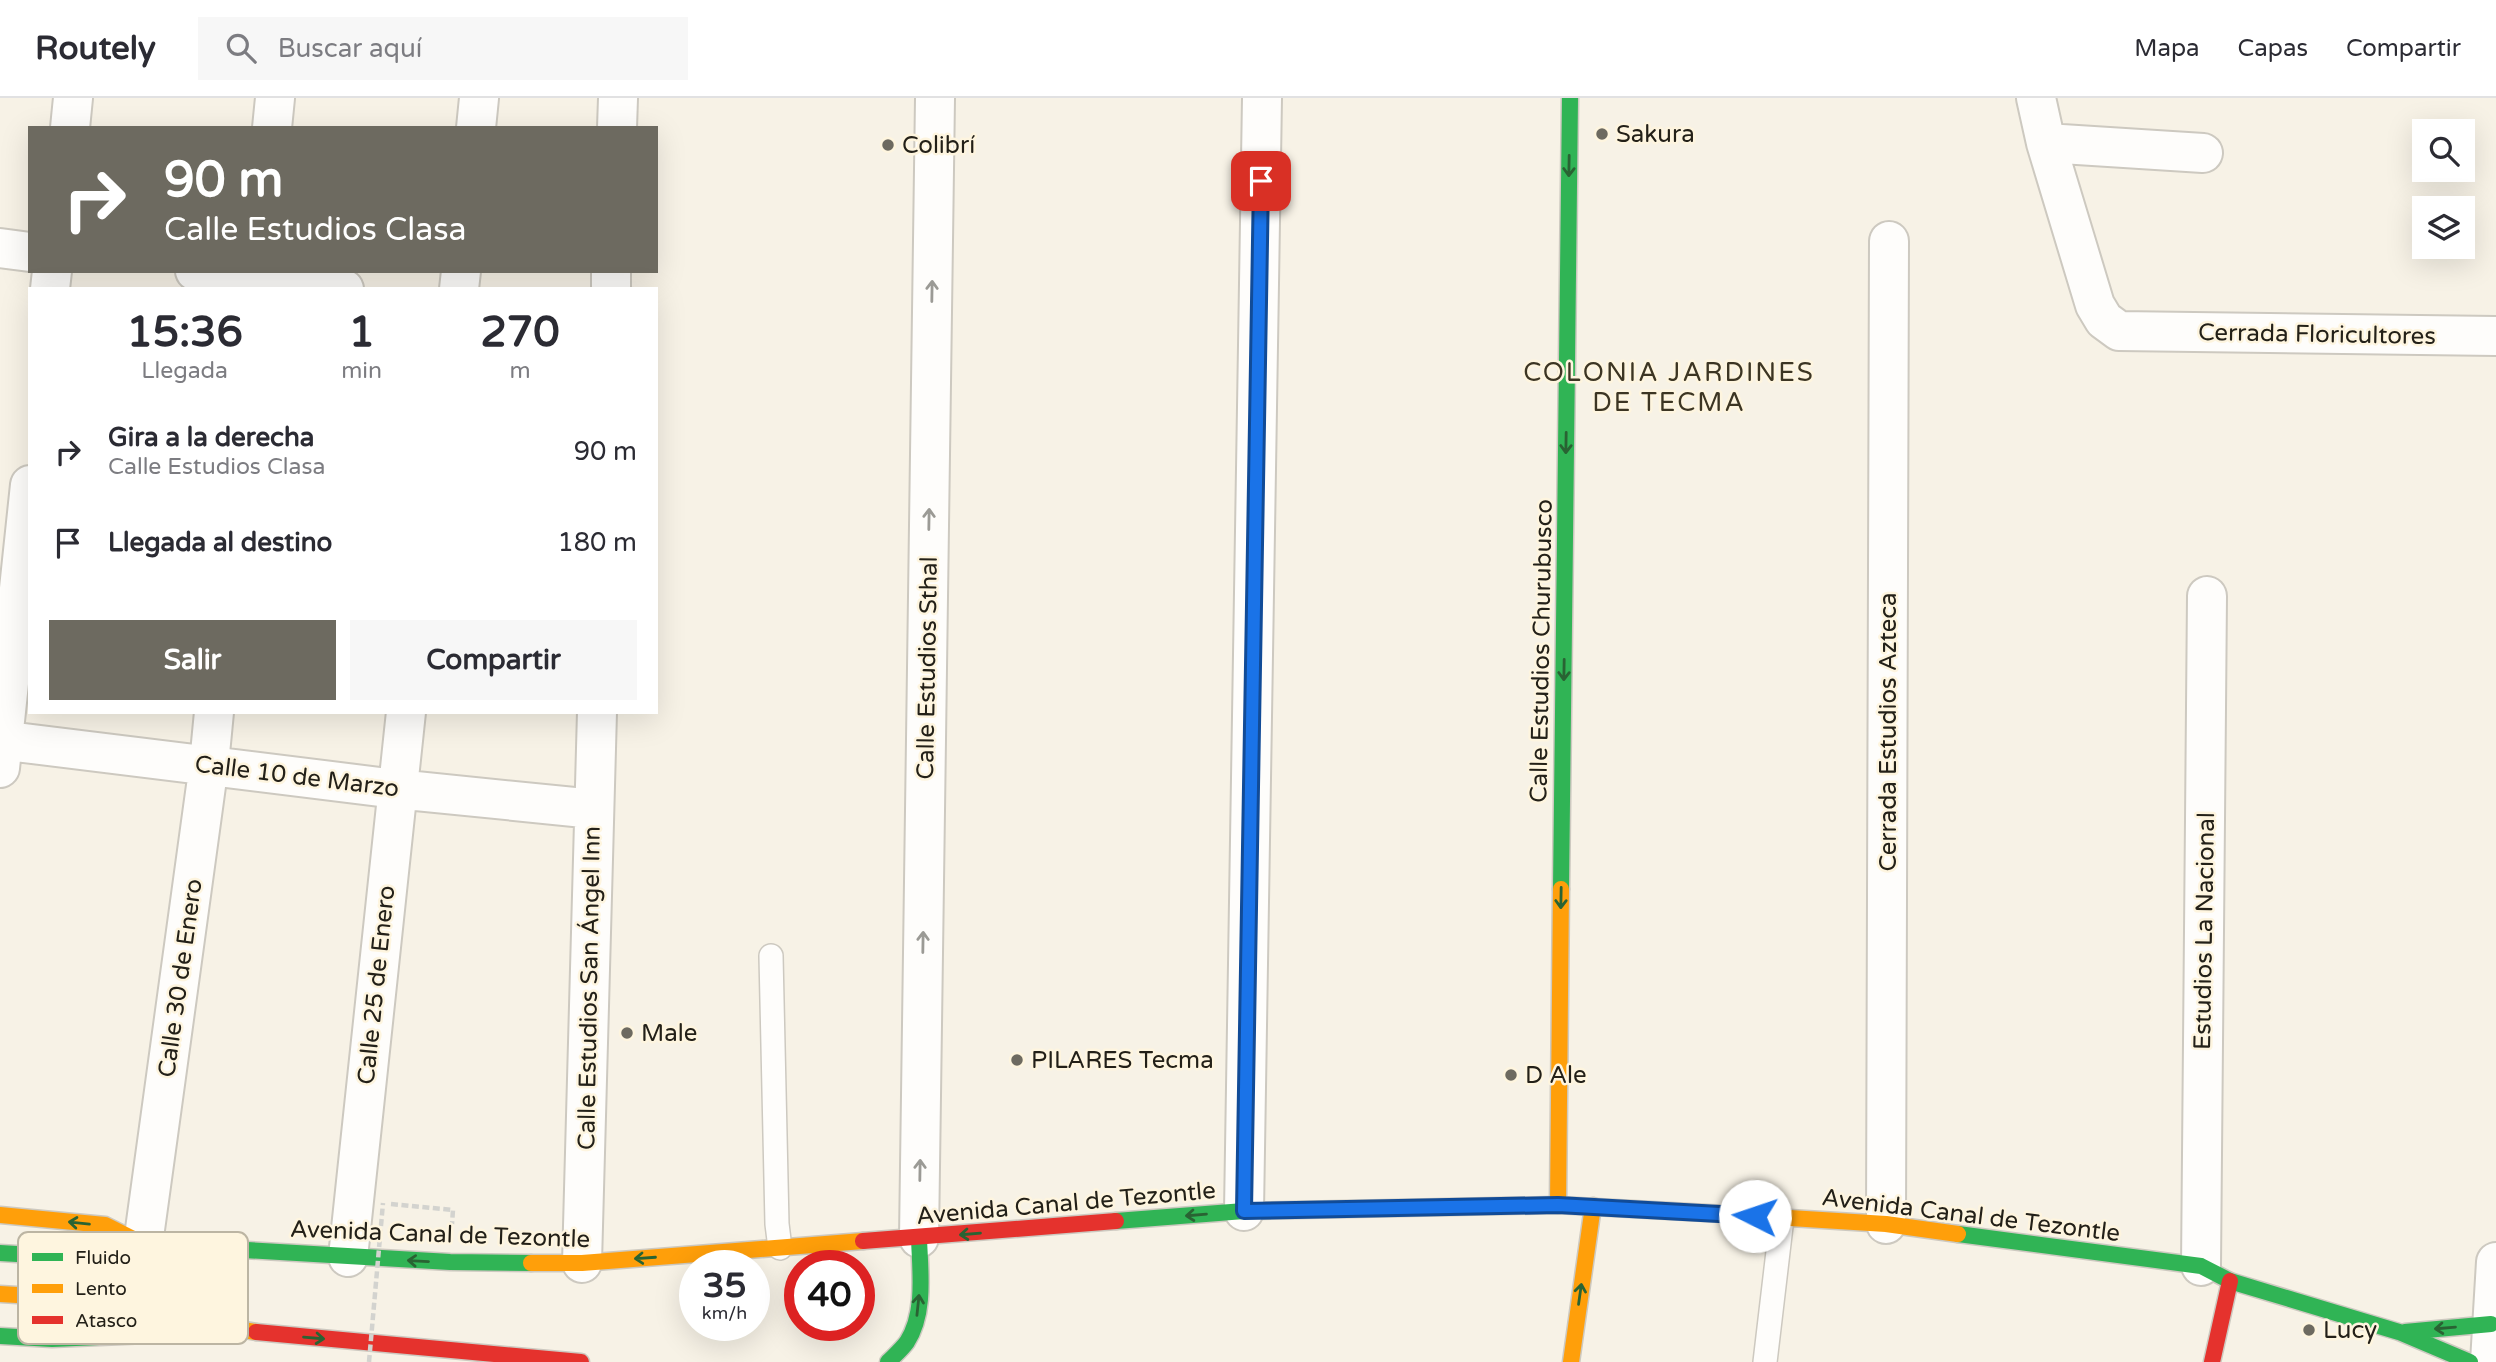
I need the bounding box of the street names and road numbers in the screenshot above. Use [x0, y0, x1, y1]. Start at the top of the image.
street label: Cerrada Floricultores [2198, 318, 2436, 351]
street label: Calle Estudios Churubusco [1524, 499, 1559, 803]
street label: Calle Estudios Sthal [911, 556, 944, 780]
street label: Cerrada Estudios Azteca [1874, 592, 1903, 872]
street label: Calle 10 de Marzo [193, 750, 401, 803]
street label: Estudios La Nacional [2188, 812, 2221, 1050]
street label: Calle Estudios San Ángel Inn [571, 826, 607, 1150]
street label: Calle 30 de Enero [152, 877, 209, 1079]
street label: Calle 25 de Enero [352, 884, 401, 1086]
street label: Avenida Canal de Tezontle [915, 1176, 1217, 1231]
street label: Avenida Canal de Tezontle [1820, 1183, 2122, 1248]
street label: Avenida Canal de Tezontle [289, 1215, 591, 1254]

